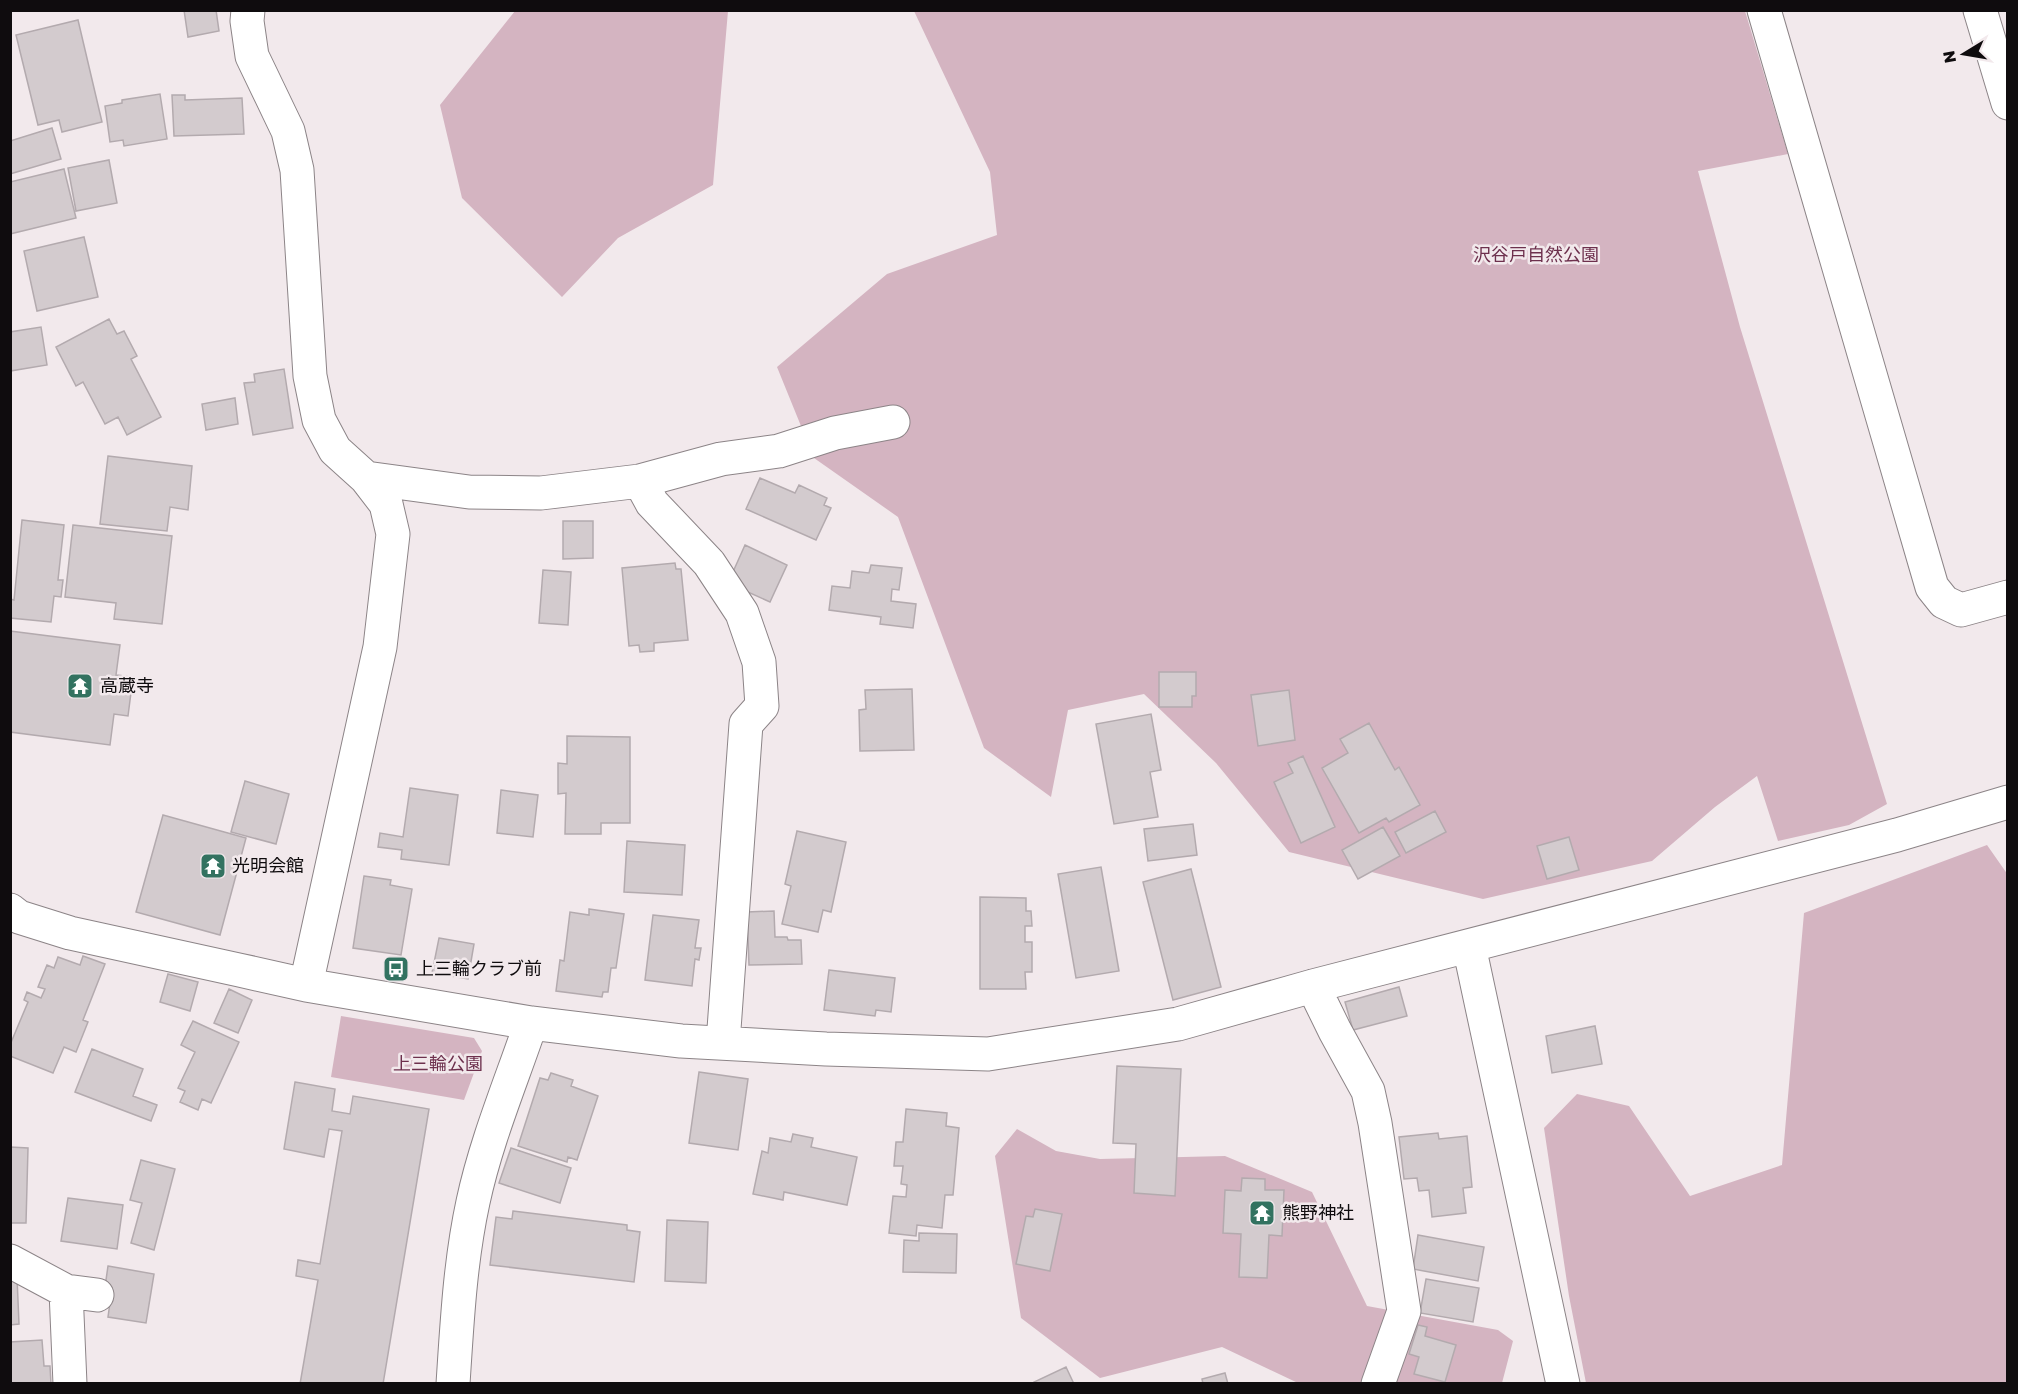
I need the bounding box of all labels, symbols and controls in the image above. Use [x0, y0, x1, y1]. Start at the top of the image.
north arrow [1934, 24, 1994, 84]
text: N [1938, 49, 1960, 65]
park label: 沢谷戸自然公園 [1473, 243, 1599, 265]
temple icon: 高蔵寺 [65, 671, 95, 701]
place label: 高蔵寺 [100, 674, 154, 696]
temple icon: 光明会館 [198, 851, 228, 881]
place label: 光明会館 [232, 854, 304, 876]
bus stop icon: 上三輪クラブ前 [381, 954, 411, 984]
place label: 上三輪クラブ前 [416, 957, 542, 979]
park label: 上三輪公園 [393, 1052, 483, 1074]
temple icon: 熊野神社 [1247, 1198, 1277, 1228]
place label: 熊野神社 [1282, 1201, 1354, 1223]

